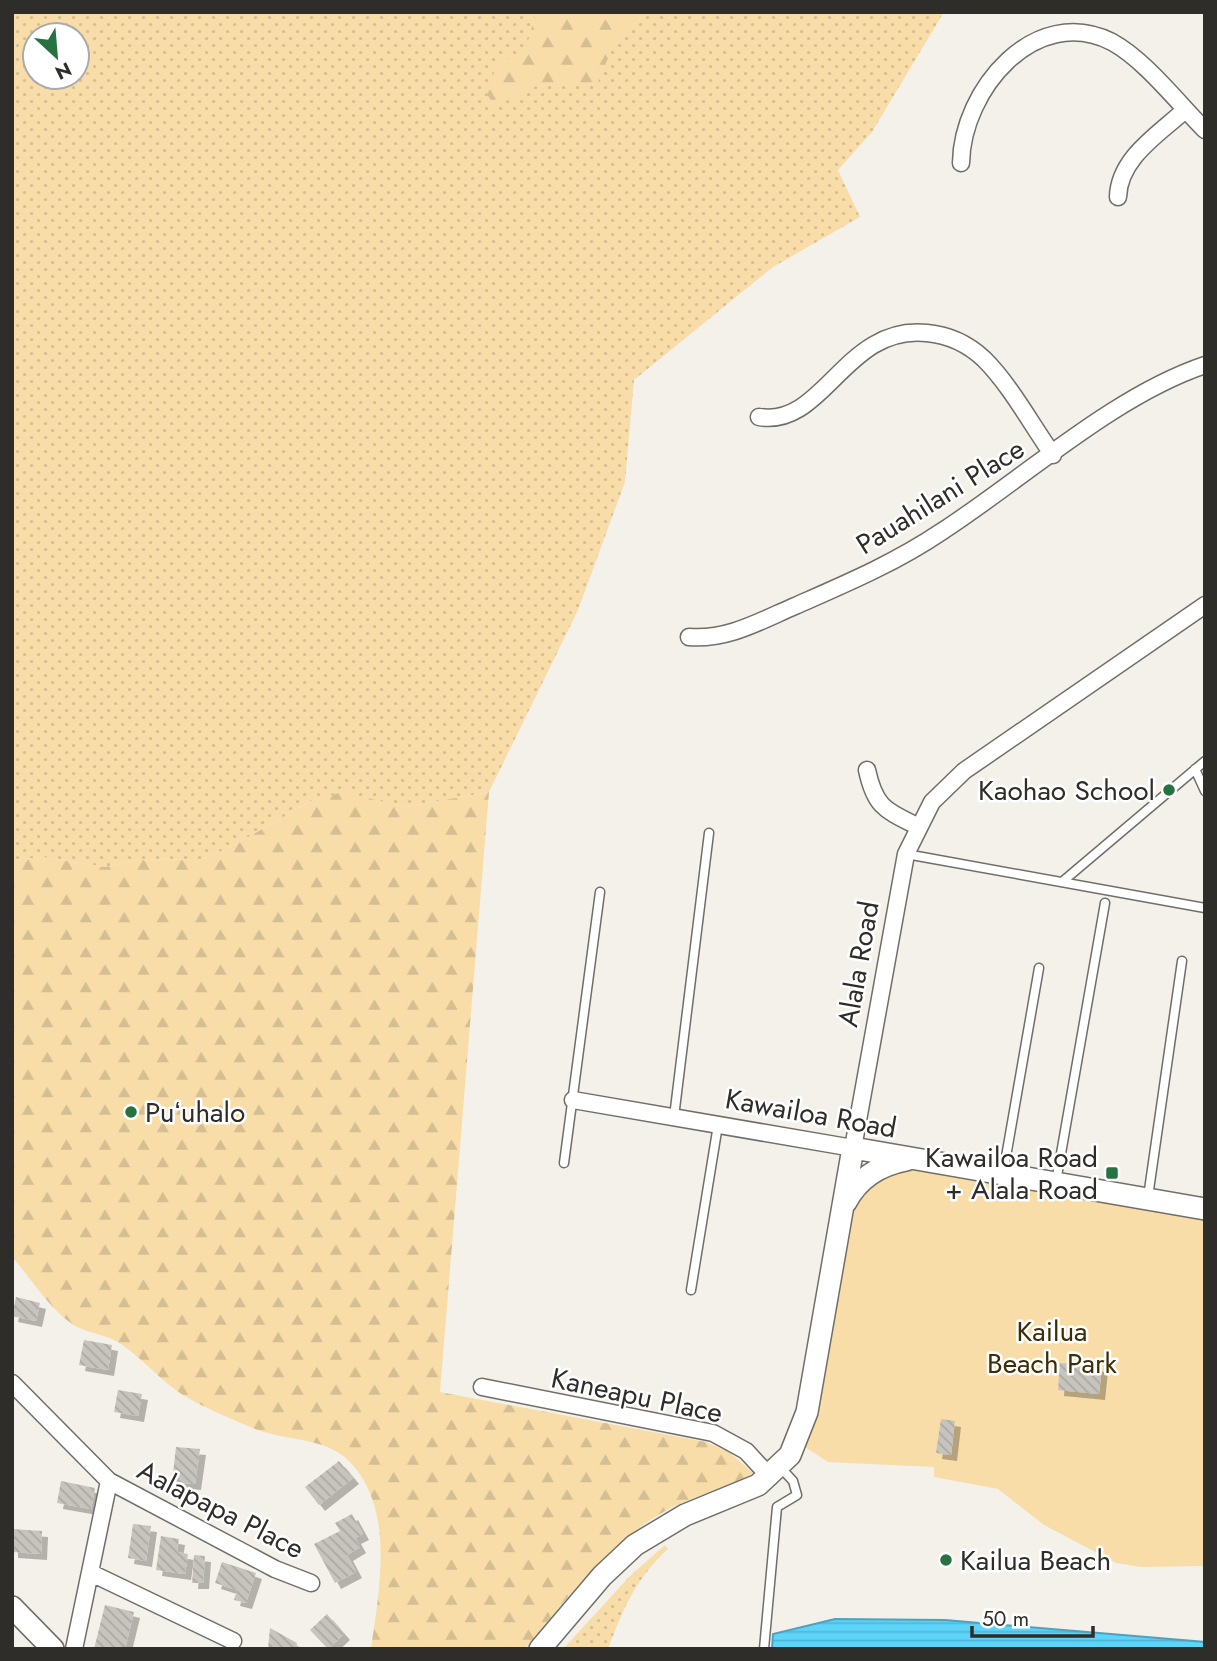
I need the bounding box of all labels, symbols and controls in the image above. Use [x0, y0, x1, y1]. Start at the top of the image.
north arrow [21, 21, 91, 91]
text: N [51, 55, 76, 86]
street label: Pauahilani Place [848, 428, 1032, 565]
place label: Kaohao School [978, 770, 1155, 811]
marker: Kaohao School [1161, 782, 1177, 798]
street label: Alala Road [827, 898, 890, 1030]
street label: Kawailoa Road [722, 1078, 900, 1149]
place label: Puʻuhalo [145, 1092, 245, 1133]
marker: Puʻuhalo [123, 1104, 139, 1120]
place label: Kawailoa Road + Alala Road [925, 1137, 1098, 1210]
marker: Kawailoa Road + Alala Road [1104, 1165, 1120, 1181]
park label: Kailua Beach Park [987, 1311, 1118, 1384]
street label: Kaneapu Place [548, 1357, 726, 1434]
street label: Aalapapa Place [130, 1450, 311, 1569]
place label: Kailua Beach [960, 1540, 1111, 1581]
marker: Kailua Beach [938, 1552, 954, 1568]
scale bar [972, 1594, 1093, 1638]
text: 50 m [982, 1604, 1029, 1634]

